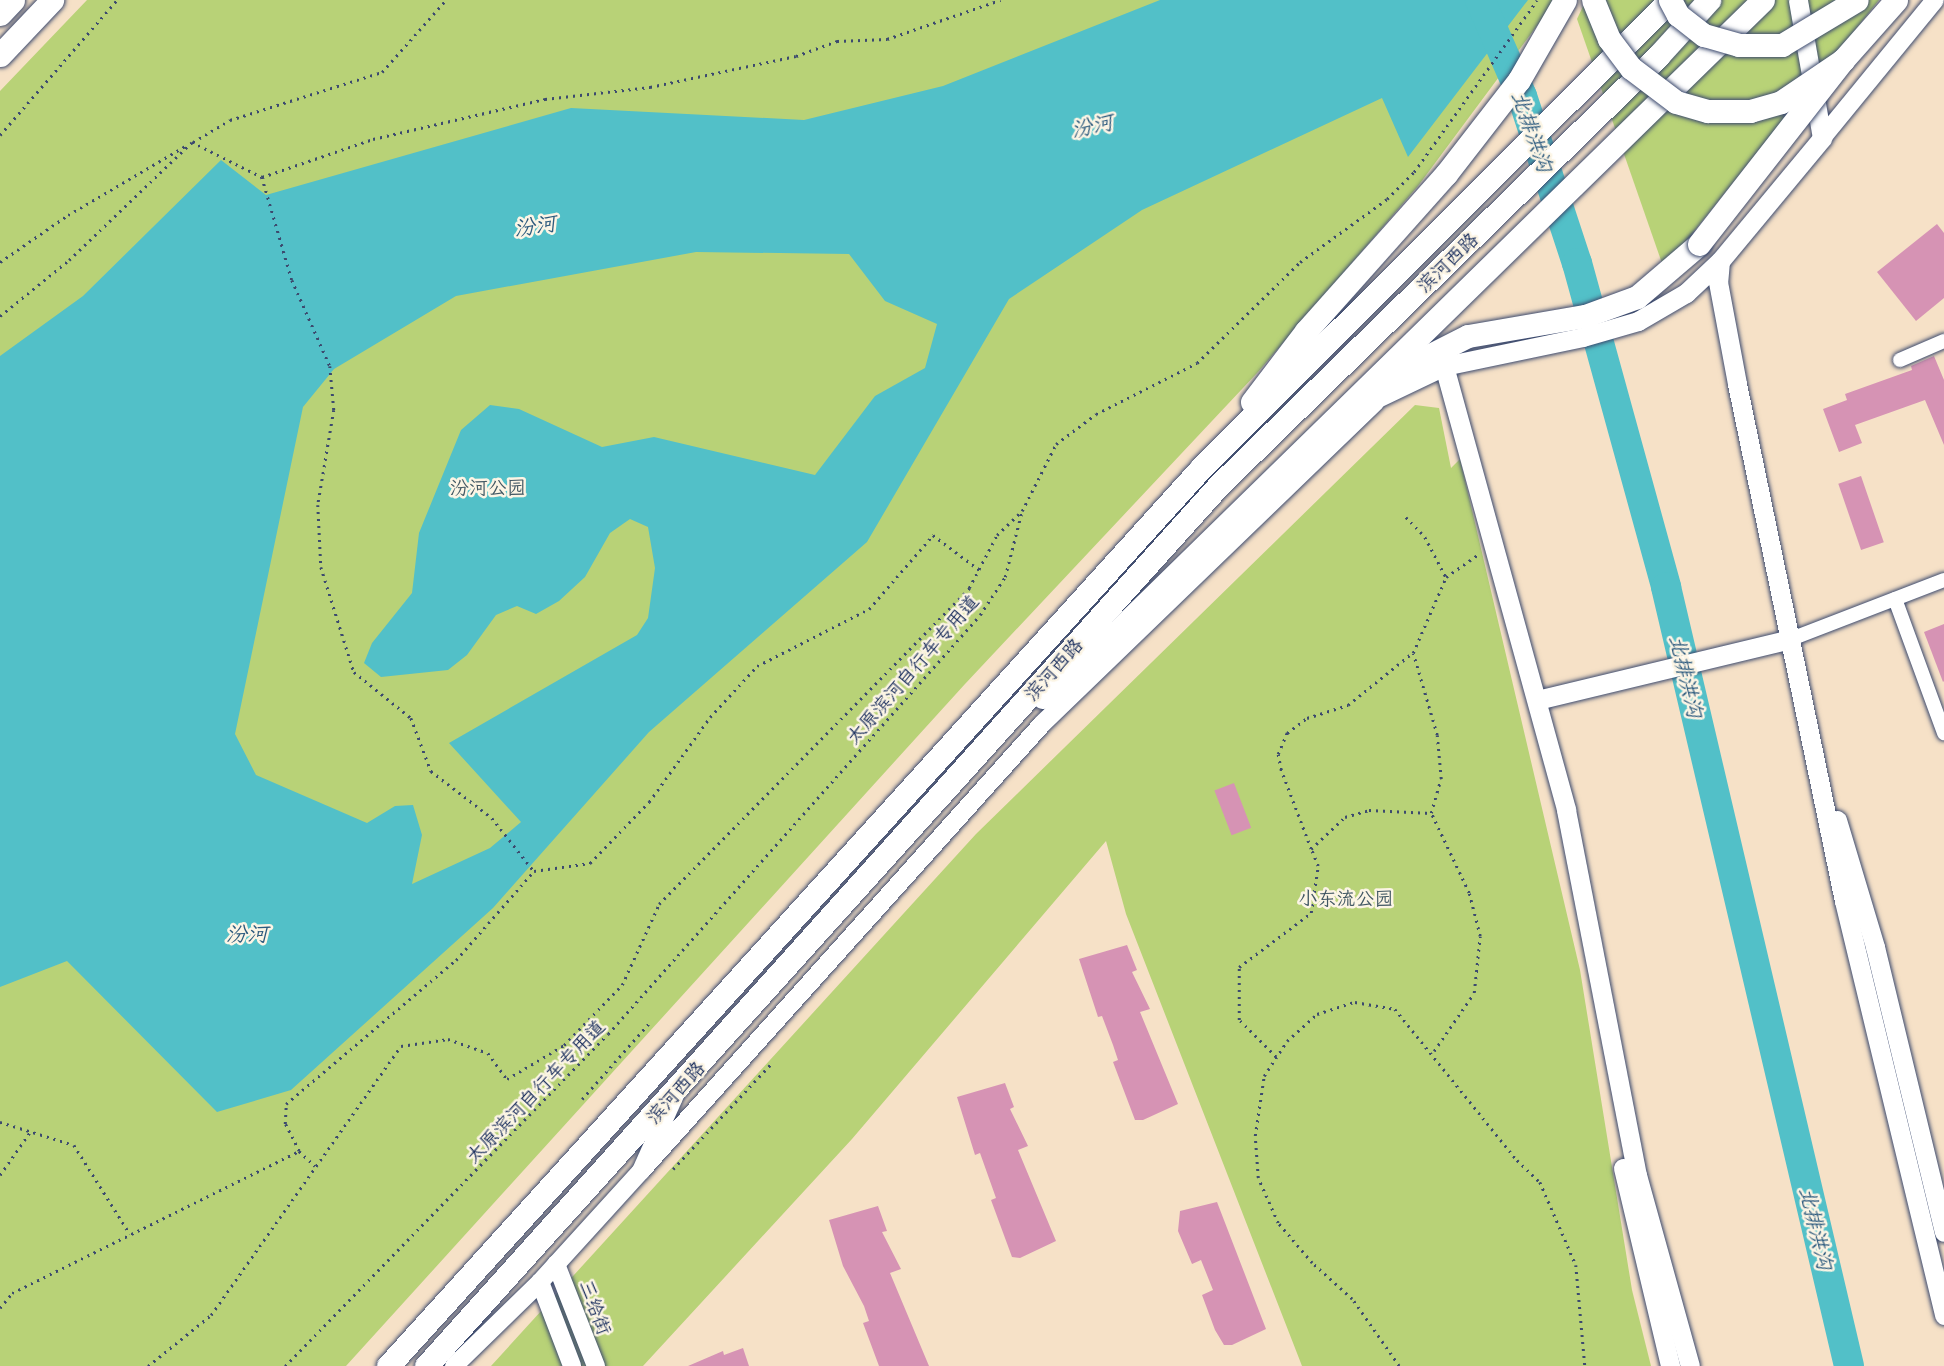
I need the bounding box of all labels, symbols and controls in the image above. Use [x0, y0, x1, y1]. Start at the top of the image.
water label: 北排洪沟 [1507, 87, 1559, 175]
water label: 汾河 [1069, 108, 1115, 142]
water label: 汾河 [512, 210, 558, 240]
street label: 滨河西路 [1412, 227, 1482, 297]
park label: 汾河公园 [450, 476, 526, 498]
street label: 太原滨河自行车专用道 [841, 590, 983, 748]
water label: 北排洪沟 [1665, 632, 1709, 720]
street label: 滨河西路 [1019, 633, 1087, 705]
park label: 小东流公园 [1299, 887, 1393, 909]
water label: 汾河 [226, 920, 268, 946]
street label: 太原滨河自行车专用道 [461, 1015, 609, 1167]
street label: 滨河西路 [641, 1056, 709, 1128]
water label: 北排洪沟 [1795, 1184, 1839, 1272]
street label: 三给街 [575, 1276, 617, 1338]

